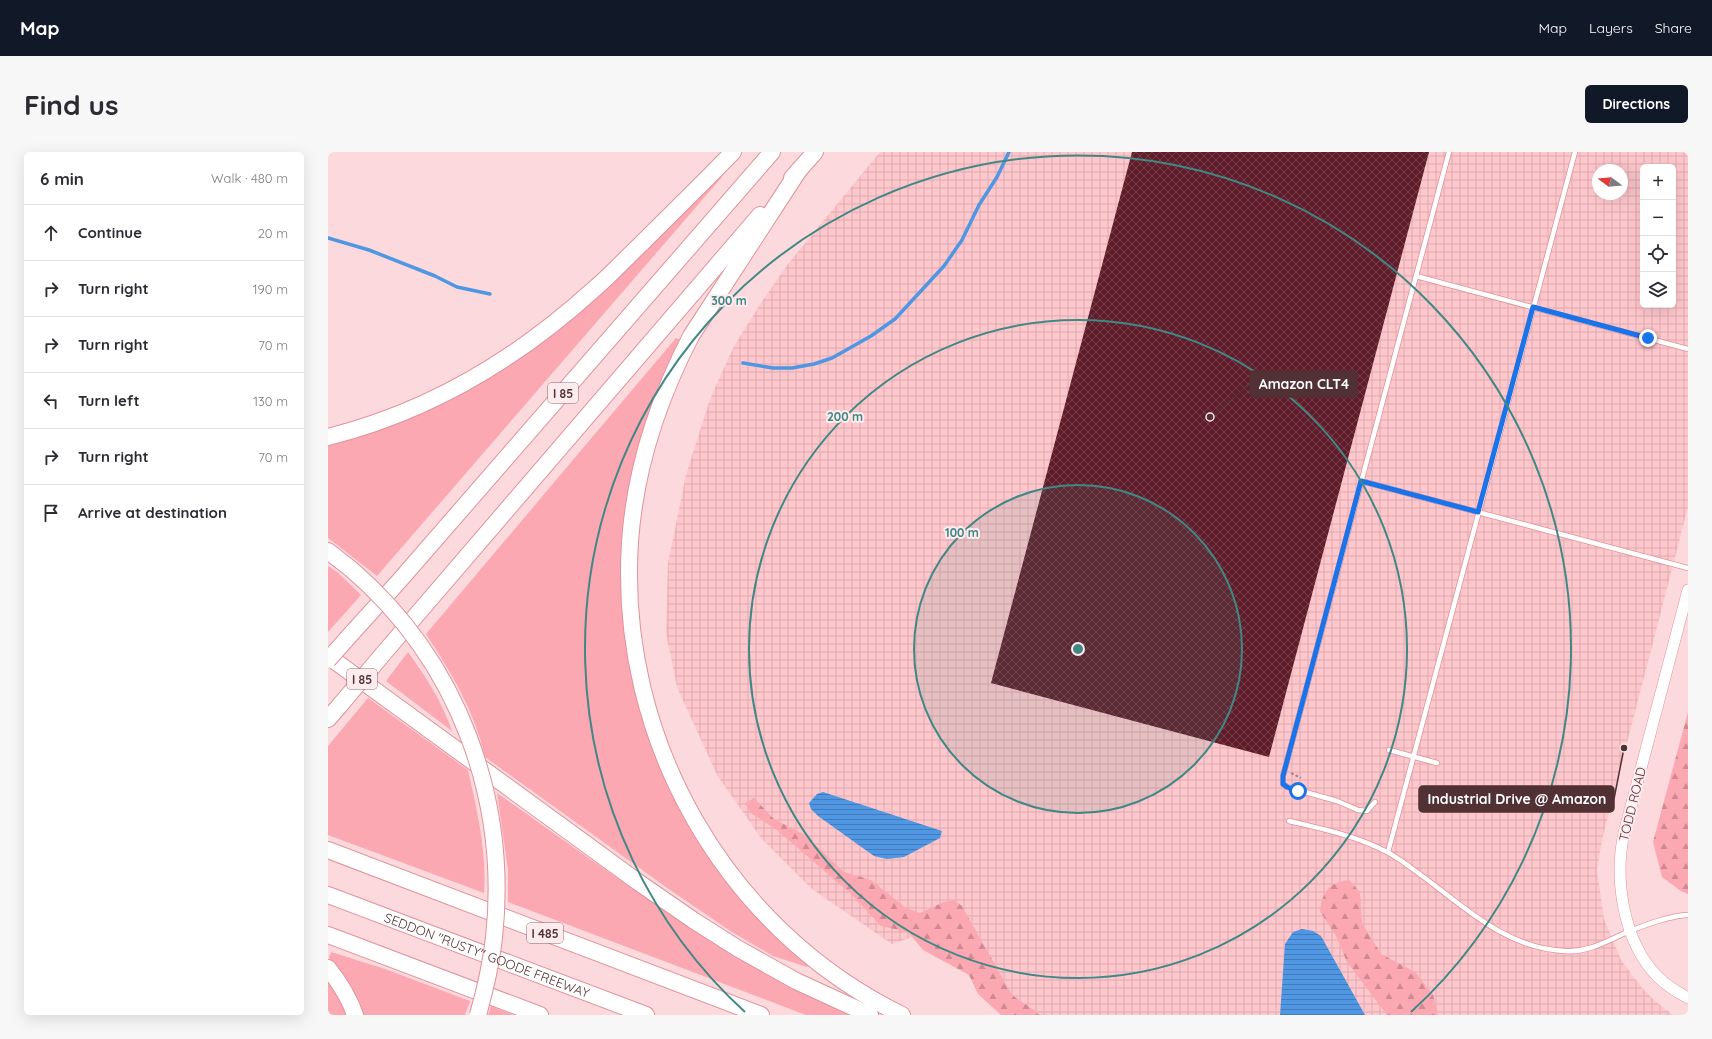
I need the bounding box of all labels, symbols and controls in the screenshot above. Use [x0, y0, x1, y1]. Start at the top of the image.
text: Map [20, 16, 59, 40]
text: Map [1538, 19, 1567, 37]
text: Layers [1589, 19, 1633, 37]
text: Share [1655, 19, 1692, 37]
button: Directions [1585, 85, 1688, 123]
text: Find us [24, 87, 118, 122]
north arrow [1592, 164, 1628, 200]
map controls [1640, 164, 1676, 308]
button: + [1640, 164, 1676, 200]
text: 6 min [40, 168, 84, 189]
text: Walk · 480 m [211, 170, 288, 186]
button: − [1640, 200, 1676, 236]
icon: ahead [40, 222, 62, 244]
text: Continue [78, 223, 142, 242]
text: 20 m [258, 225, 288, 241]
button: locate [1640, 236, 1676, 272]
button: layers [1640, 272, 1676, 308]
icon: right [40, 278, 62, 300]
text: Turn right [78, 279, 149, 298]
text: 190 m [253, 281, 288, 297]
text: 300 m [711, 293, 747, 308]
route end [1639, 329, 1657, 347]
icon: right [40, 334, 62, 356]
text: Turn right [78, 335, 149, 354]
text: 70 m [258, 337, 288, 353]
callout: Amazon CLT4 [1250, 371, 1357, 397]
text: Amazon CLT4 [1259, 375, 1349, 393]
road number: I 85 [548, 383, 578, 403]
icon: left [40, 390, 62, 412]
text: Turn left [78, 391, 140, 410]
text: 130 m [253, 393, 288, 409]
text: 200 m [827, 409, 863, 424]
icon: right [40, 446, 62, 468]
text: Turn right [78, 447, 149, 466]
text: 70 m [258, 449, 288, 465]
icon: arrive [40, 502, 62, 524]
text: Arrive at destination [78, 503, 227, 522]
text: 100 m [945, 525, 979, 540]
centre of rings [1071, 642, 1085, 656]
road number: I 85 [347, 669, 377, 689]
street label: TODD ROAD [1615, 765, 1649, 843]
route start [1289, 782, 1307, 800]
callout: Industrial Drive @ Amazon [1419, 786, 1614, 812]
text: Industrial Drive @ Amazon [1428, 790, 1606, 808]
street label: SEDDON "RUSTY" GOODE FREEWAY [382, 909, 592, 1001]
road number: I 485 [527, 923, 563, 943]

